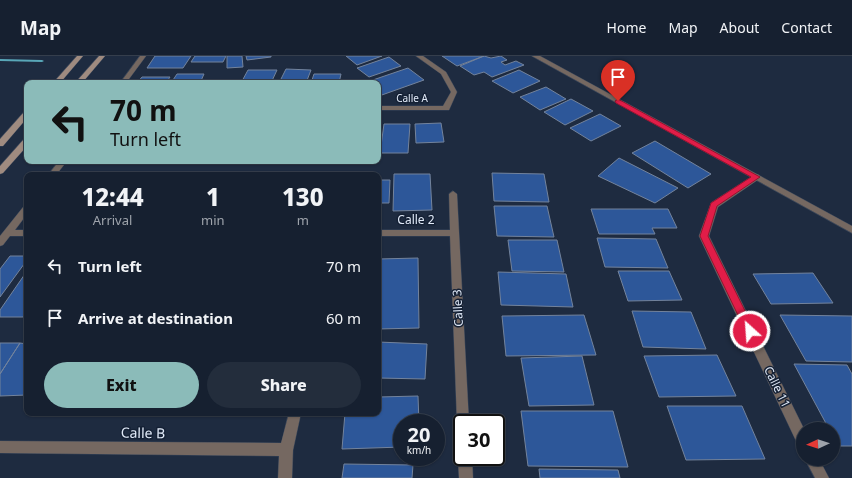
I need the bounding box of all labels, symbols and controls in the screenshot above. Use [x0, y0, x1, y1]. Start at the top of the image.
text: Map [20, 15, 61, 41]
text: Home [607, 18, 646, 37]
text: Map [668, 18, 698, 37]
text: About [720, 18, 759, 37]
text: Contact [781, 18, 832, 37]
pin [601, 60, 635, 101]
icon: arrive [607, 66, 629, 88]
text: 70 m [110, 91, 177, 129]
street label: Calle A [396, 91, 428, 105]
icon: left [44, 96, 96, 148]
text: Turn left [110, 127, 181, 151]
text: 12:44 [81, 180, 144, 213]
text: 1 [206, 180, 220, 213]
text: 130 [282, 180, 324, 213]
text: Arrival [93, 211, 132, 229]
text: min [201, 211, 225, 229]
text: m [297, 211, 309, 229]
street label: Calle 2 [397, 211, 435, 228]
icon: left [44, 255, 66, 277]
text: Turn left [78, 256, 142, 276]
text: 70 m [326, 256, 361, 276]
street label: Calle 3 [448, 289, 467, 327]
icon: arrive [44, 307, 66, 329]
text: Arrive at destination [78, 308, 233, 328]
text: 60 m [326, 308, 361, 328]
position arrow [729, 310, 771, 352]
button: Exit [44, 362, 199, 408]
button: Share [207, 362, 361, 408]
street label: Calle 11 [760, 363, 795, 410]
speed limit sign: 30 [453, 414, 505, 466]
text: 20 [408, 421, 430, 448]
north arrow [796, 422, 840, 466]
map controls [796, 422, 840, 466]
street label: Calle B [121, 423, 165, 442]
text: km/h [407, 443, 431, 457]

